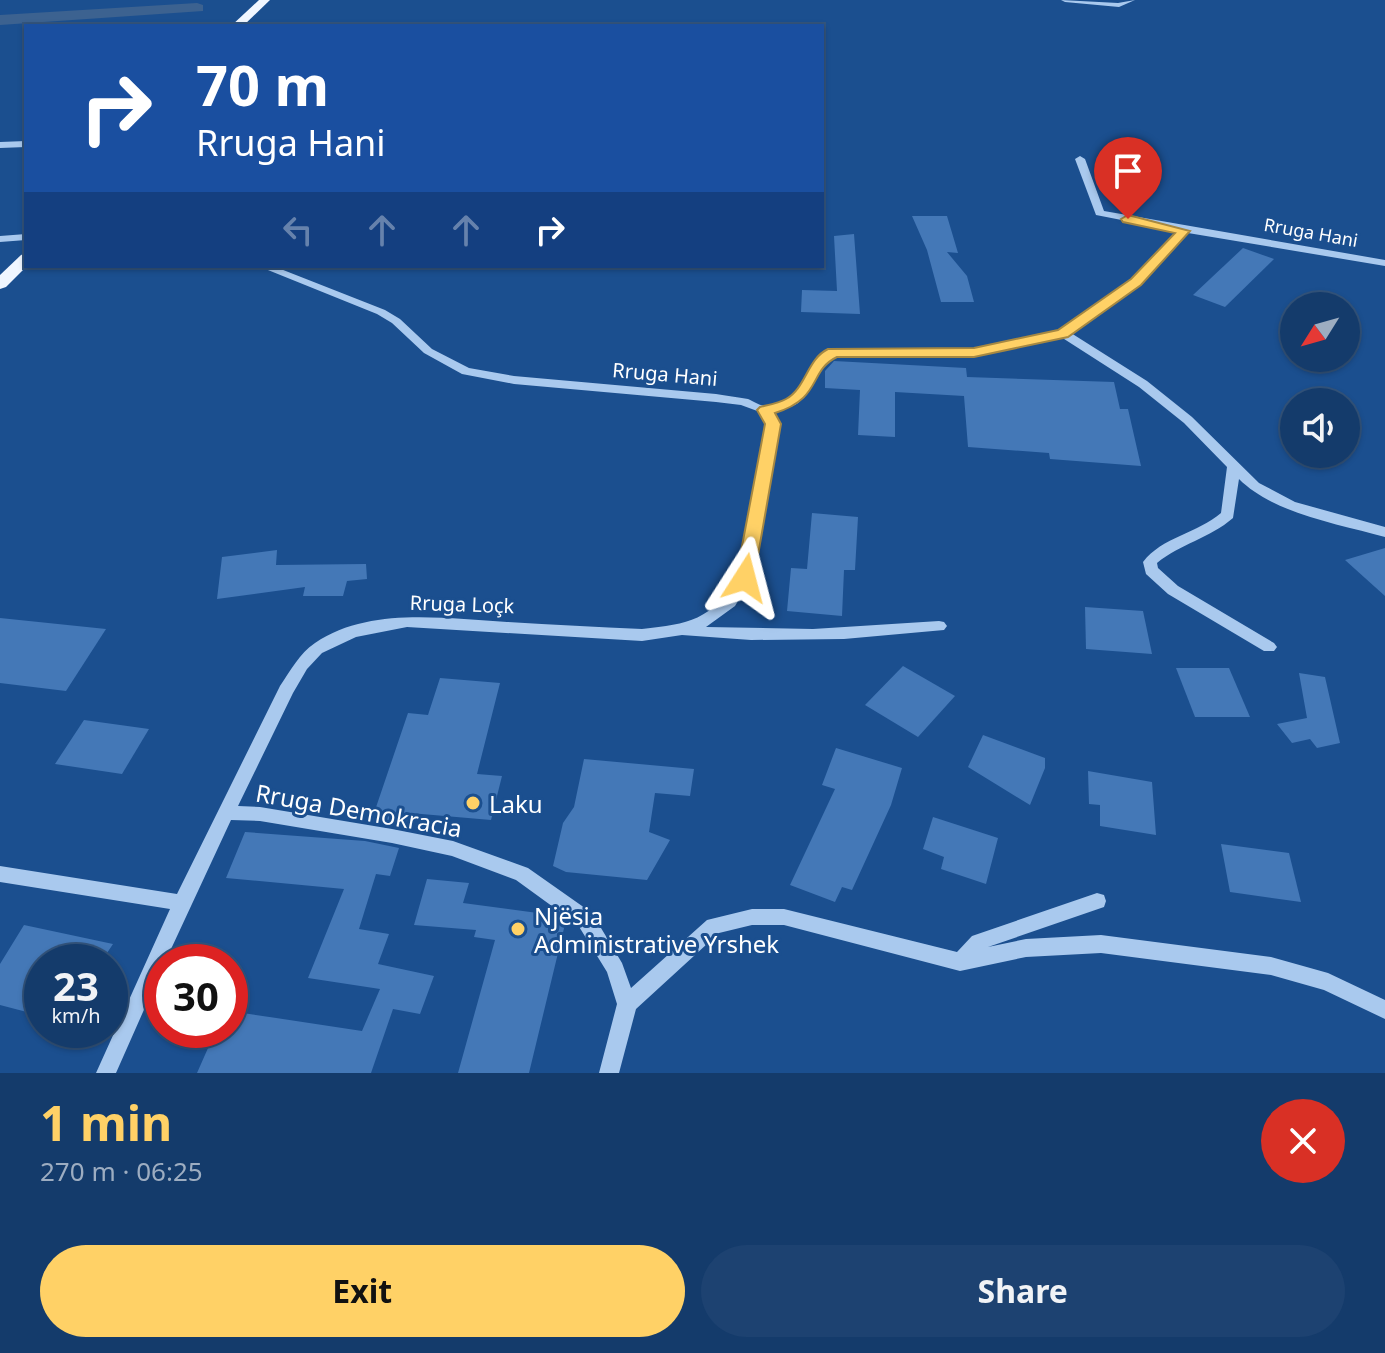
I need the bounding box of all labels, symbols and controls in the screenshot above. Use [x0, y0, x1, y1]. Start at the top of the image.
text: 70 m [196, 46, 329, 122]
icon: right [64, 56, 168, 160]
text: Rruga Hani [196, 118, 386, 167]
pin [1094, 137, 1162, 219]
icon: arrive [1106, 149, 1150, 193]
icon: left [276, 208, 320, 252]
icon: ahead [360, 208, 404, 252]
icon: ahead [444, 208, 488, 252]
icon: right [528, 208, 572, 252]
street label: Rruga Hani [1262, 212, 1360, 252]
north arrow [1280, 292, 1360, 372]
map controls [1280, 292, 1360, 468]
street label: Rruga Hani [611, 356, 719, 392]
button: sound [1280, 388, 1360, 468]
position arrow [703, 536, 787, 620]
street label: Rruga Loçk [409, 589, 515, 619]
street label: Rruga Demokracia [253, 776, 465, 844]
place label: Laku [489, 787, 543, 820]
marker: Laku [464, 794, 482, 812]
place label: Njësia Administrative Yrshek [534, 899, 779, 960]
marker: Njësia Administrative Yrshek [509, 920, 527, 938]
speed limit sign: 30 [144, 944, 248, 1048]
text: 23 [53, 958, 99, 1013]
text: km/h [51, 1002, 101, 1029]
text: 1 min [40, 1090, 172, 1155]
button: close [1261, 1099, 1345, 1183]
text: 270 m · 06:25 [40, 1153, 203, 1189]
button: Exit [40, 1245, 685, 1337]
button: Share [701, 1245, 1345, 1337]

